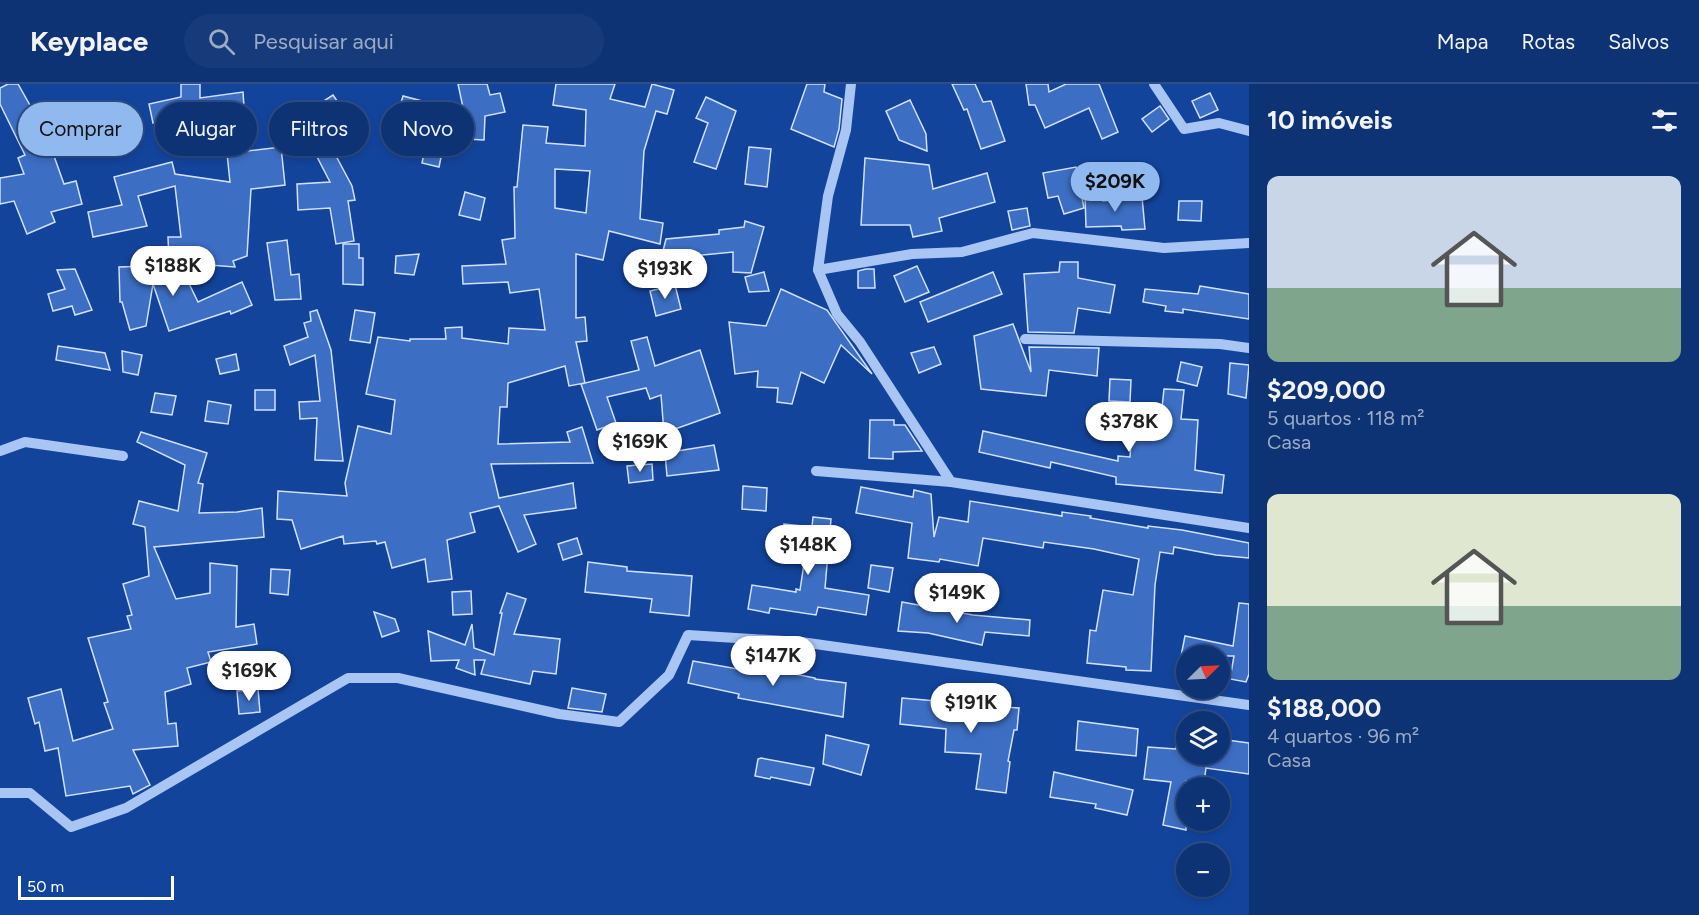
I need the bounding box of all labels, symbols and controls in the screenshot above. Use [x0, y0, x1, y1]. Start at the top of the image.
search box [184, 14, 604, 68]
text: Keyplace [30, 24, 148, 58]
icon: search [205, 25, 238, 58]
text: Pesquisar aqui [253, 28, 394, 55]
text: Mapa [1437, 29, 1488, 54]
text: Rotas [1521, 29, 1575, 54]
text: Salvos [1608, 29, 1669, 54]
chip: Comprar [18, 102, 143, 156]
chip: Alugar [155, 102, 257, 156]
chip: Filtros [269, 102, 369, 156]
chip: Novo [381, 102, 474, 156]
text: 10 imóveis [1267, 104, 1392, 136]
icon: filters [1648, 104, 1681, 137]
pin: $209K [1073, 162, 1157, 213]
text: $209K [1085, 169, 1145, 193]
icon: home [1420, 215, 1528, 323]
pin: $188K [131, 246, 215, 297]
pin: $193K [623, 249, 707, 300]
text: $188K [144, 253, 202, 277]
text: $193K [637, 256, 693, 280]
text: $209,000 [1267, 374, 1386, 406]
pin: $378K [1087, 402, 1171, 453]
text: 5 quartos · 118 m² [1267, 406, 1425, 430]
text: $378K [1100, 409, 1158, 433]
pin: $169K [598, 422, 682, 473]
text: $169K [612, 429, 668, 453]
text: Casa [1267, 430, 1311, 454]
pin: $148K [766, 525, 850, 576]
text: $148K [779, 532, 837, 556]
icon: home [1420, 533, 1528, 641]
pin: $149K [915, 573, 999, 624]
text: $149K [928, 580, 986, 604]
pin: $147K [731, 636, 815, 687]
text: $147K [745, 643, 801, 667]
north arrow [1176, 645, 1230, 699]
map controls [1176, 645, 1230, 897]
pin: $169K [207, 651, 291, 702]
text: $169K [221, 658, 277, 682]
pin: $191K [929, 683, 1013, 734]
text: $191K [945, 690, 997, 714]
text: $188,000 [1267, 692, 1381, 724]
button: layers [1176, 711, 1230, 765]
text: 4 quartos · 96 m² [1267, 724, 1419, 748]
text: Casa [1267, 748, 1311, 772]
button: + [1176, 777, 1230, 831]
button: − [1176, 843, 1230, 897]
scale bar [18, 873, 174, 900]
text: 50 m [27, 877, 64, 896]

